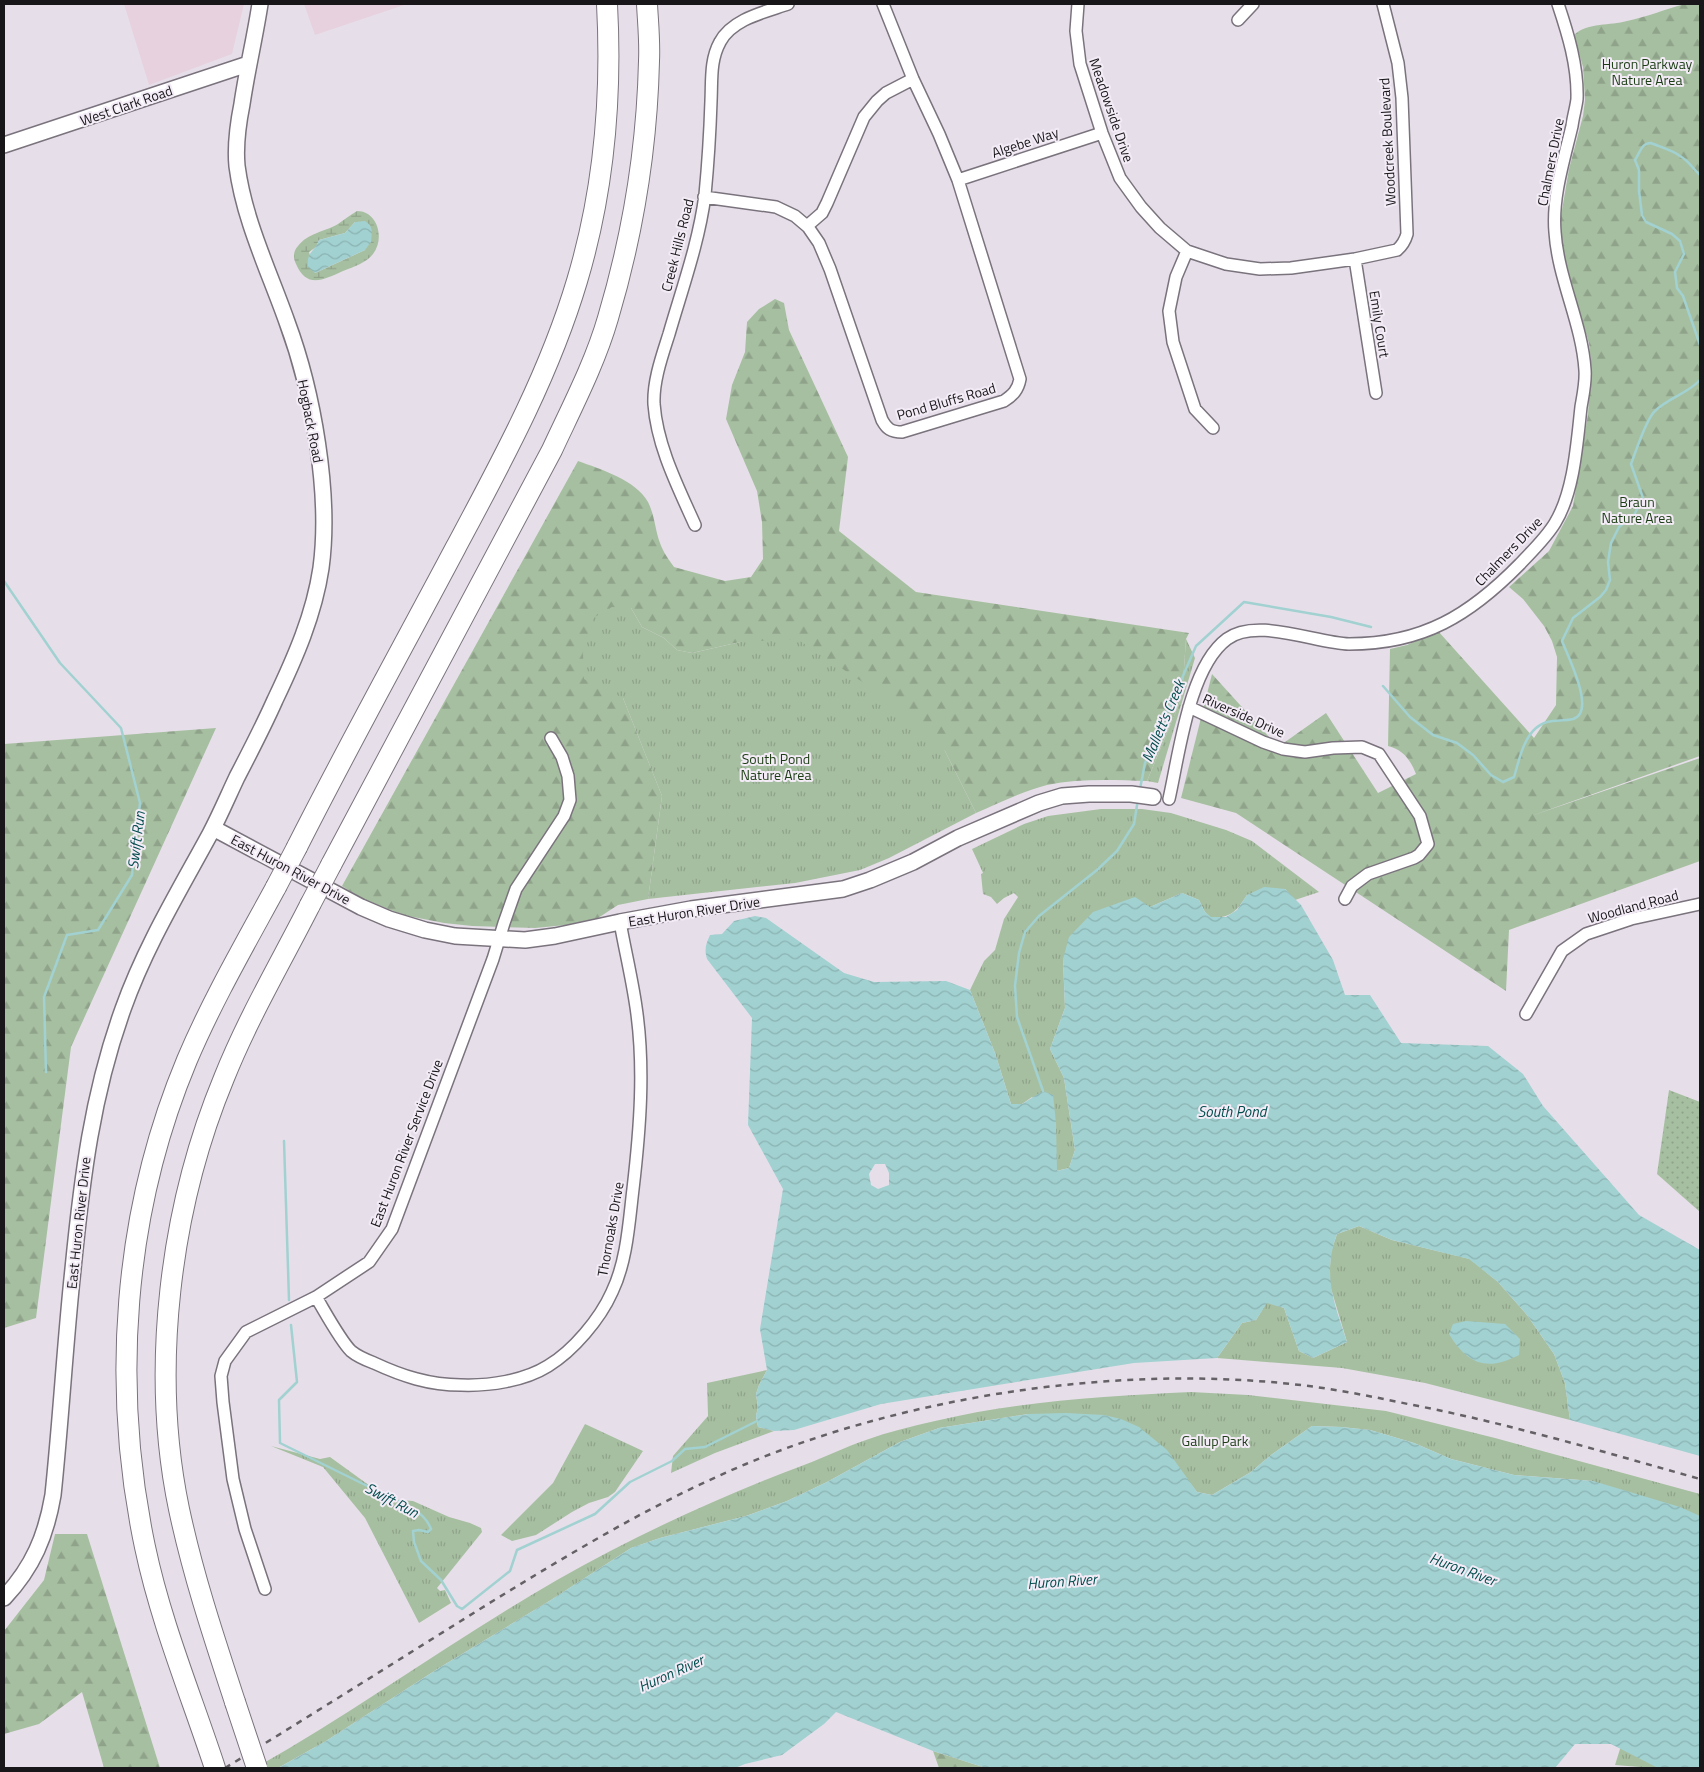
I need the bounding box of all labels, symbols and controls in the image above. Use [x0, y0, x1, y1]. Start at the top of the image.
park label: Huron Parkway Nature Area [1602, 53, 1693, 90]
street label: Meadowside Drive [1084, 55, 1140, 165]
street label: Woodcreek Boulevard [1373, 77, 1401, 207]
street label: West Clark Road [77, 79, 175, 131]
street label: Chalmers Drive [1531, 116, 1569, 208]
street label: Algebe Way [989, 121, 1061, 163]
street label: Creek Hills Road [655, 196, 699, 294]
street label: Emily Court [1364, 289, 1396, 359]
street label: Hogback Road [293, 377, 329, 465]
street label: Pond Bluffs Road [894, 377, 998, 425]
park label: Braun Nature Area [1602, 491, 1672, 528]
street label: Chalmers Drive [1469, 512, 1547, 590]
water label: Mallett's Creek [1135, 674, 1191, 765]
street label: Riverside Drive [1200, 688, 1288, 742]
park label: South Pond Nature Area [741, 748, 811, 785]
water label: Swift Run [121, 810, 151, 870]
street label: East Huron River Drive [227, 829, 355, 909]
street label: Woodland Road [1585, 884, 1681, 928]
street label: East Huron River Drive [627, 890, 761, 932]
street label: East Huron River Service Drive [364, 1056, 448, 1230]
water label: South Pond [1198, 1100, 1268, 1123]
street label: East Huron River Drive [61, 1156, 95, 1290]
street label: Thornoaks Drive [591, 1180, 629, 1278]
park label: Gallup Park [1182, 1430, 1249, 1451]
water label: Swift Run [361, 1476, 423, 1524]
water label: Huron River [1426, 1546, 1502, 1592]
water label: Huron River [1027, 1567, 1100, 1595]
water label: Huron River [635, 1647, 709, 1698]

